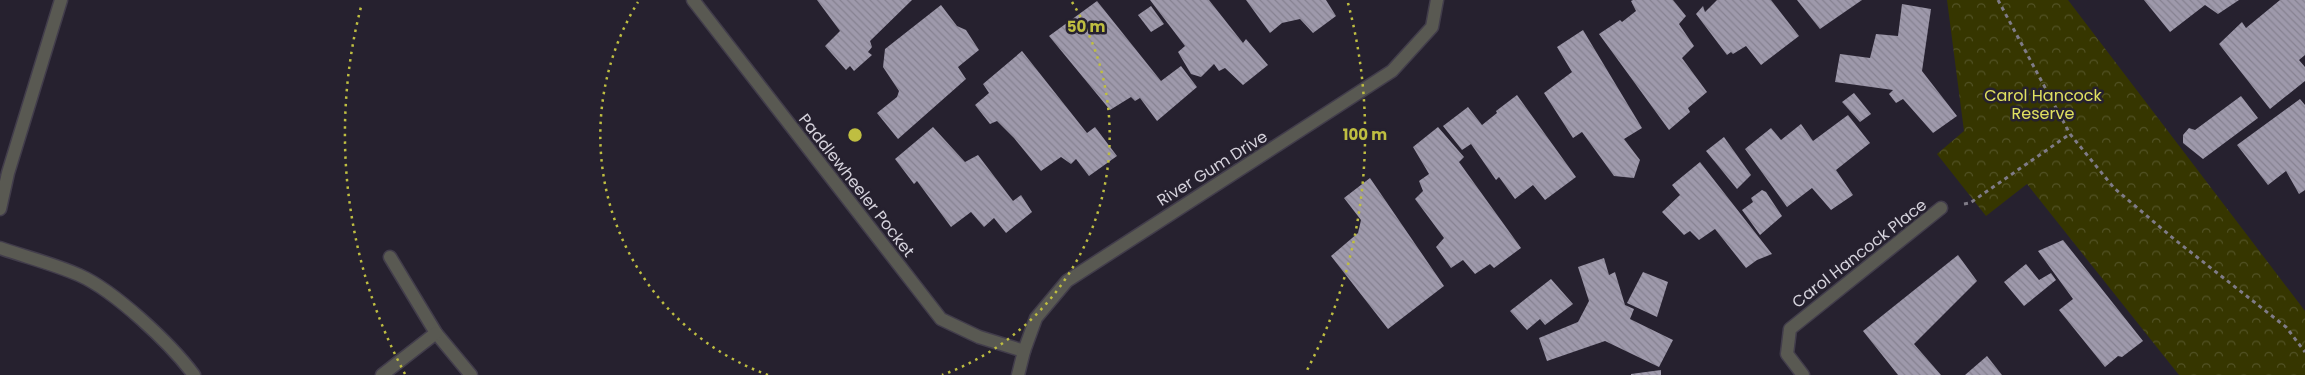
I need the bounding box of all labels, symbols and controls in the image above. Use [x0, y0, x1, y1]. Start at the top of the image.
text: 50 m [1067, 16, 1105, 37]
park label: Carol Hancock Reserve [1984, 84, 2103, 125]
street label: Paddlewheeler Pocket [793, 109, 920, 262]
text: 100 m [1343, 124, 1387, 145]
street label: River Gum Drive [1153, 125, 1272, 212]
centre of rings [846, 126, 864, 144]
street label: Carol Hancock Place [1787, 193, 1932, 313]

